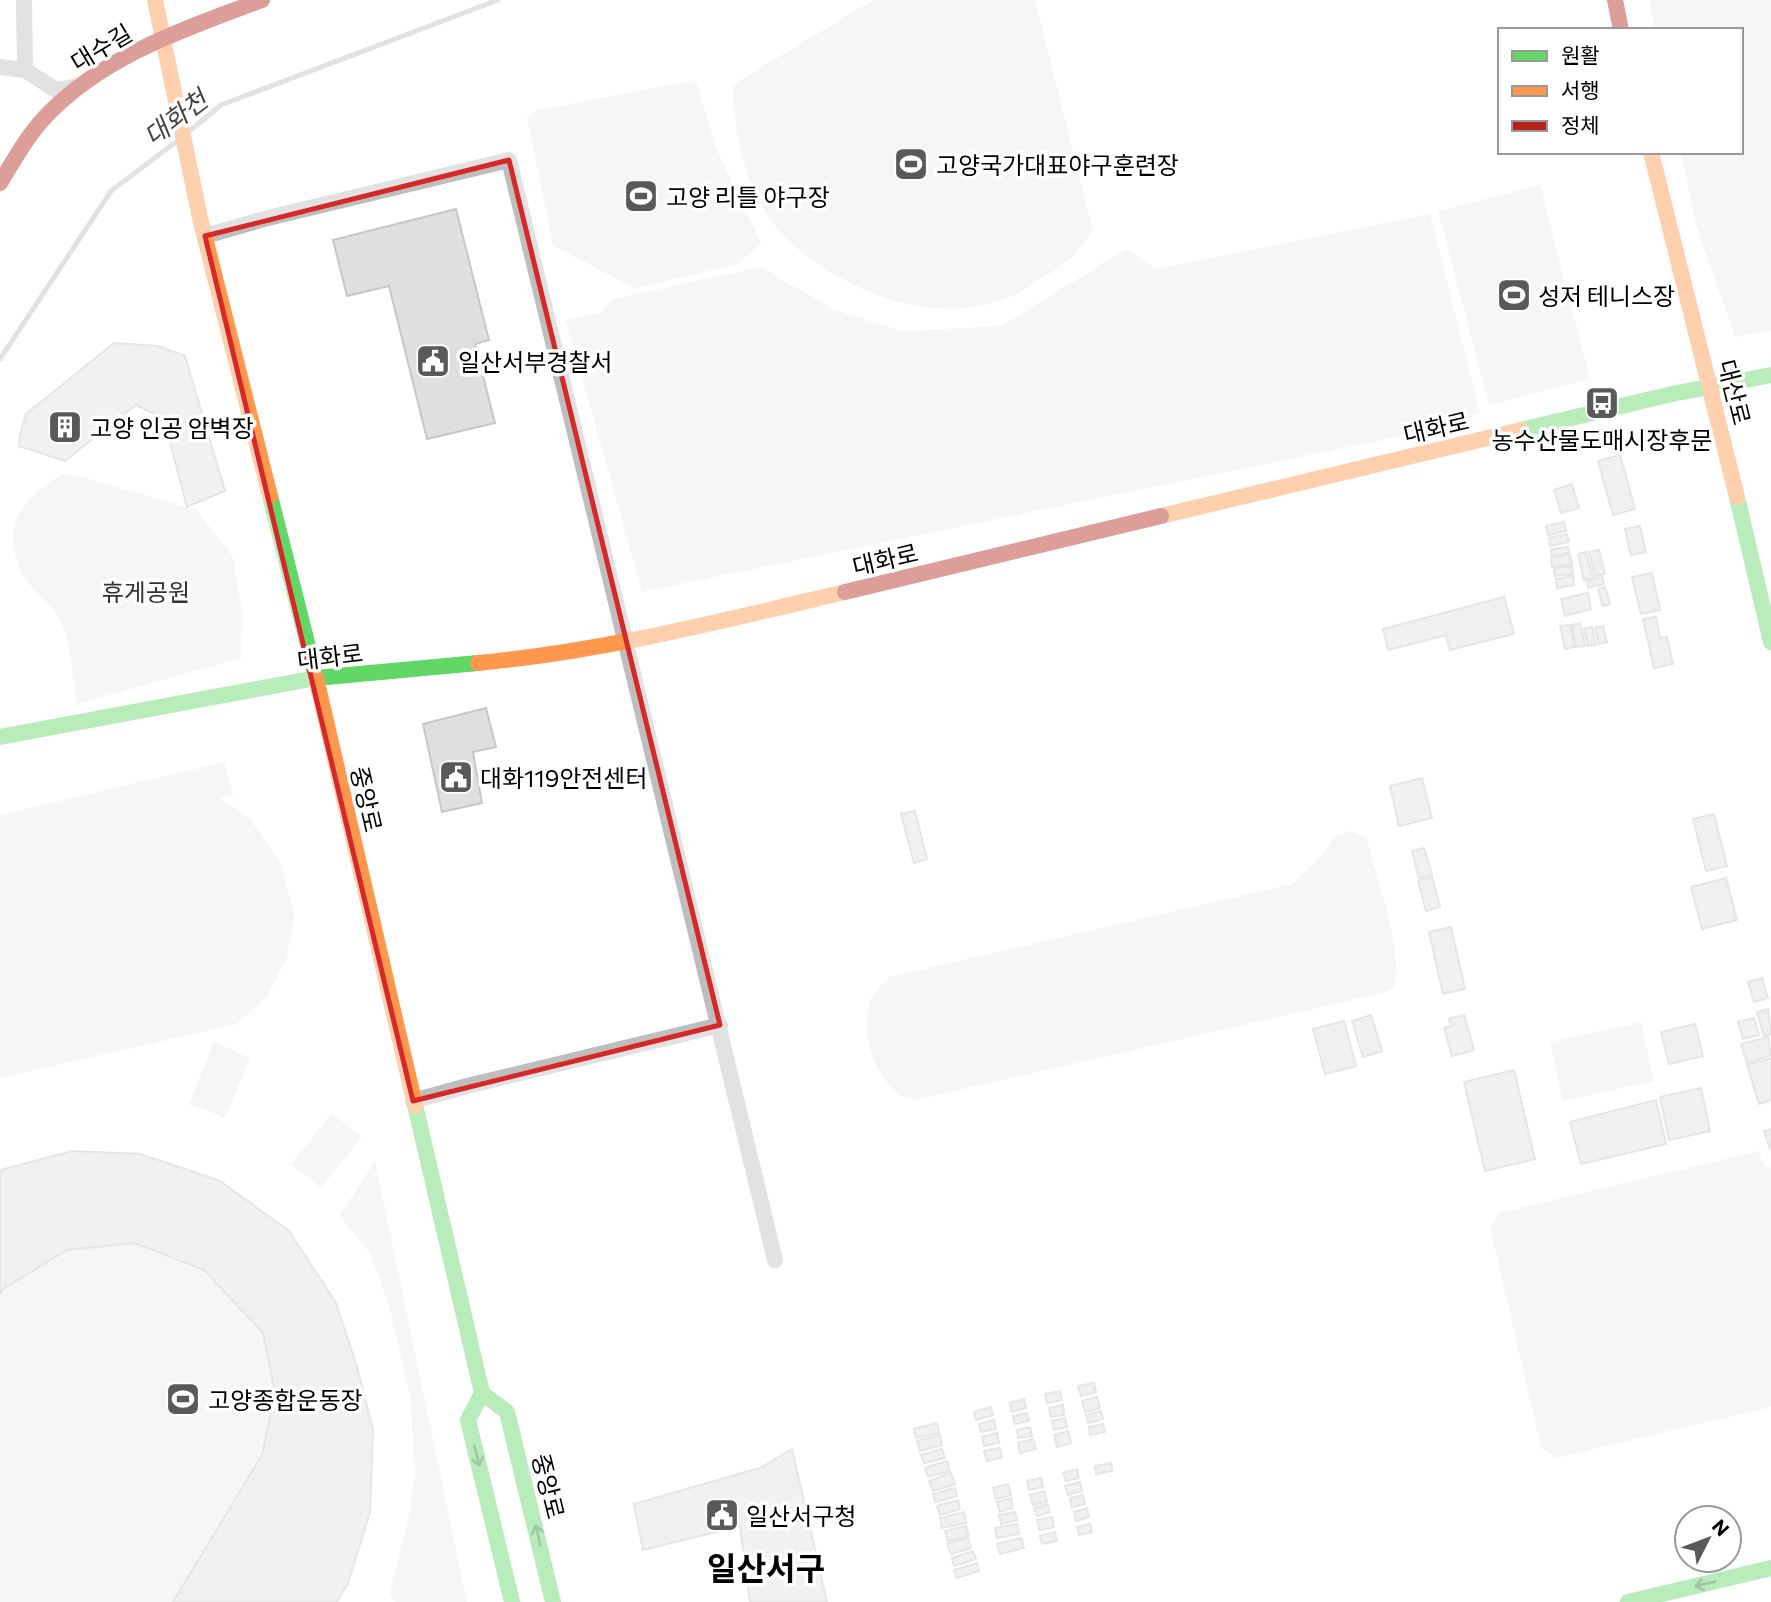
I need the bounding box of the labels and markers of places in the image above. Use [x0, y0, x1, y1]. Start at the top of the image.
sports icon: 고양국가대표야구훈련장 [892, 145, 930, 183]
place label: 고양국가대표야구훈련장 [936, 150, 1179, 179]
sports icon: 고양 리틀 야구장 [622, 177, 660, 215]
place label: 고양 리틀 야구장 [666, 182, 830, 211]
sports icon: 성저 테니스장 [1495, 276, 1533, 314]
place label: 성저 테니스장 [1538, 281, 1675, 310]
public building icon: 일산서부경찰서 [414, 342, 452, 380]
place label: 일산서부경찰서 [458, 347, 613, 376]
bus stop icon: 농수산물도매시장후문 [1583, 384, 1621, 422]
building icon: 고양 인공 암벽장 [46, 408, 84, 446]
place label: 고양 인공 암벽장 [90, 413, 254, 442]
place label: 농수산물도매시장후문 [1492, 425, 1712, 454]
public building icon: 대화119안전센터 [437, 758, 475, 796]
place label: 대화119안전센터 [480, 763, 648, 792]
sports icon: 고양종합운동장 [164, 1380, 202, 1418]
place label: 고양종합운동장 [208, 1385, 363, 1414]
public building icon: 일산서구청 [703, 1496, 741, 1534]
place label: 일산서구청 [746, 1501, 856, 1530]

